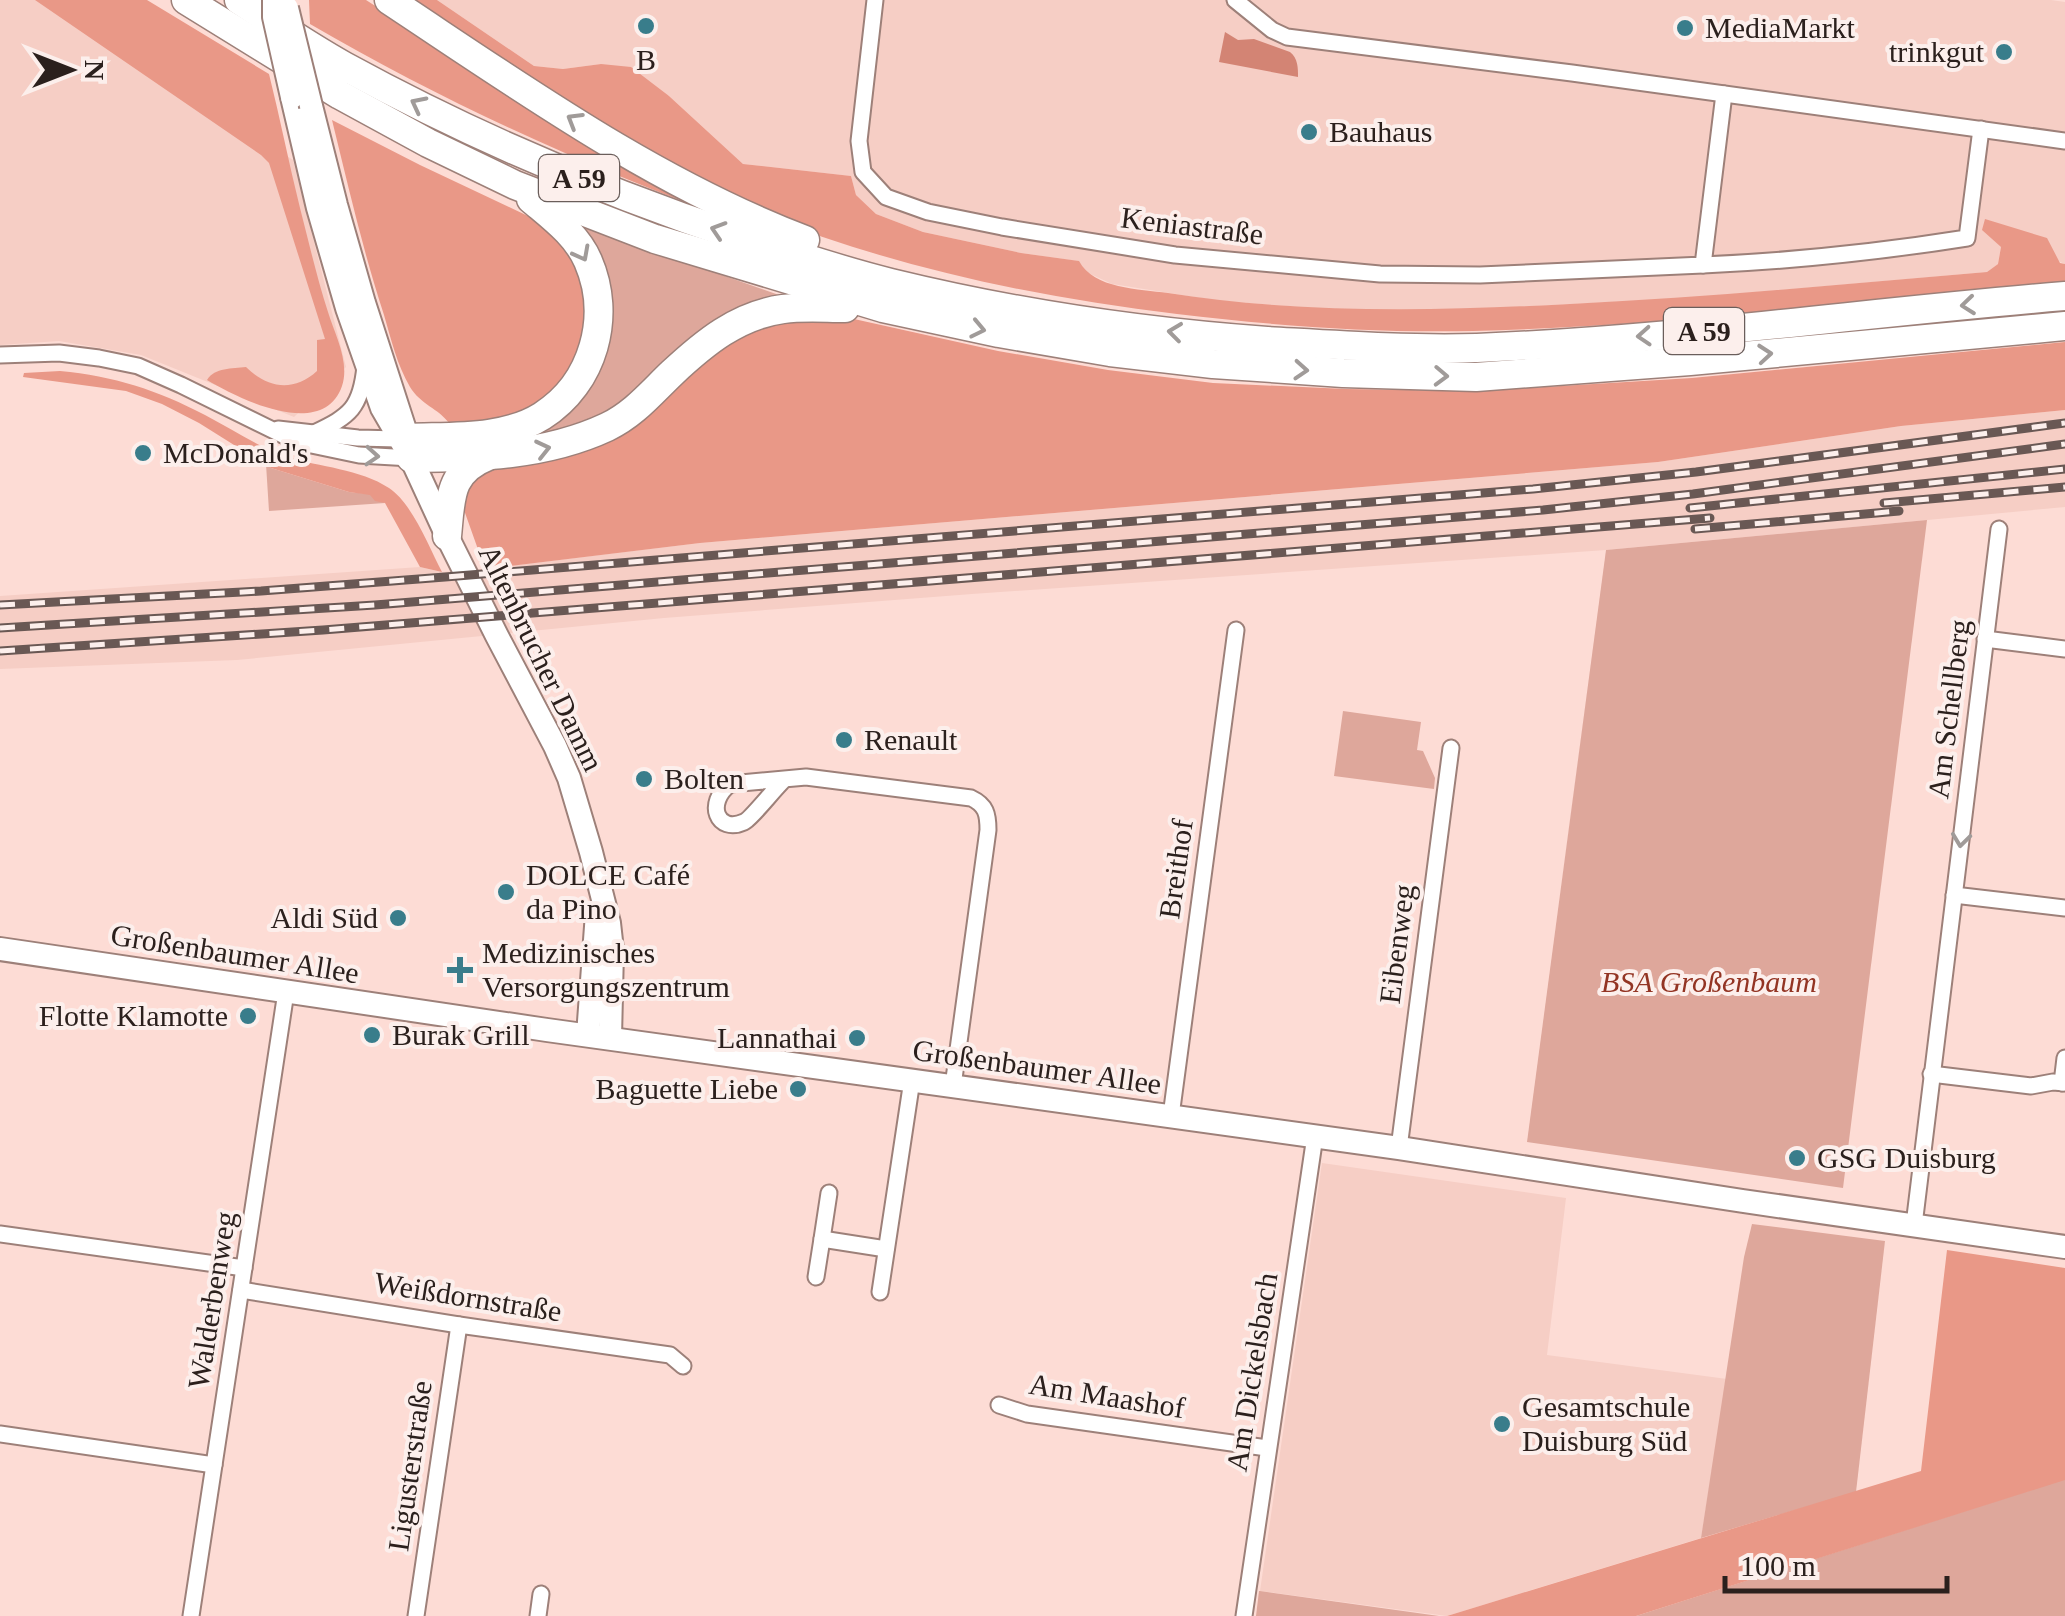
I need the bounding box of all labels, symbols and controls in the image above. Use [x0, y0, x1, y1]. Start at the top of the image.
place label: MediaMarkt [1705, 11, 1856, 44]
marker: B [635, 15, 657, 37]
marker: MediaMarkt [1674, 17, 1696, 39]
north arrow [20, 20, 120, 120]
place label: trinkgut [1889, 35, 1985, 68]
marker: trinkgut [1993, 41, 2015, 63]
place label: B [636, 43, 656, 76]
text: N [79, 60, 110, 80]
one-way arrow [411, 97, 429, 116]
one-way arrow [567, 113, 585, 132]
place label: Bauhaus [1329, 115, 1432, 148]
marker: Bauhaus [1298, 121, 1320, 143]
road number: A 59 [539, 155, 619, 201]
street label: Keniastraße [1119, 200, 1265, 251]
one-way arrow [710, 221, 727, 241]
one-way arrow [570, 243, 589, 262]
one-way arrow [1959, 293, 1975, 315]
road number: A 59 [1664, 308, 1744, 354]
one-way arrow [970, 317, 987, 338]
one-way arrow [1167, 322, 1183, 343]
one-way arrow [1636, 325, 1652, 346]
one-way arrow [1757, 344, 1773, 365]
one-way arrow [1293, 359, 1309, 380]
one-way arrow [1433, 365, 1449, 386]
place label: McDonald's [163, 436, 308, 469]
one-way arrow [534, 439, 551, 460]
marker: McDonald's [132, 442, 154, 464]
one-way arrow [364, 445, 380, 466]
street label: Altenbrucher Damm [472, 539, 611, 776]
street label: Am Schellberg [1921, 617, 1976, 800]
place label: Renault [864, 723, 958, 756]
marker: Renault [833, 729, 855, 751]
place label: Bolten [664, 762, 744, 795]
marker: Bolten [633, 768, 655, 790]
street label: Breithof [1152, 817, 1199, 921]
one-way arrow [1951, 832, 1972, 848]
place label: DOLCE Café da Pino [526, 858, 690, 925]
marker: DOLCE Café da Pino [495, 881, 517, 903]
street label: Eibenweg [1373, 882, 1420, 1005]
place label: Aldi Süd [270, 901, 378, 934]
marker: Aldi Süd [387, 907, 409, 929]
street label: Großenbaumer Allee [109, 918, 361, 989]
place label: Medizinisches Versorgungszentrum [482, 936, 730, 1003]
marker: Medizinisches Versorgungszentrum [447, 957, 473, 983]
park label: BSA Großenbaum [1601, 965, 1817, 998]
place label: Flotte Klamotte [39, 999, 228, 1032]
marker: Flotte Klamotte [237, 1005, 259, 1027]
place label: Burak Grill [392, 1018, 529, 1051]
place label: Lannathai [717, 1021, 837, 1054]
marker: Burak Grill [361, 1024, 383, 1046]
marker: Lannathai [846, 1027, 868, 1049]
street label: Großenbaumer Allee [911, 1033, 1164, 1100]
place label: Baguette Liebe [596, 1072, 778, 1105]
marker: Baguette Liebe [787, 1078, 809, 1100]
place label: GSG Duisburg [1817, 1141, 1996, 1174]
marker: GSG Duisburg [1786, 1147, 1808, 1169]
street label: Walderbenweg [181, 1209, 242, 1391]
street label: Weißdornstraße [372, 1265, 564, 1328]
street label: Am Dickelsbach [1220, 1270, 1284, 1474]
street label: Am Maashof [1027, 1367, 1187, 1424]
street label: Ligusterstraße [381, 1379, 438, 1553]
place label: Gesamtschule Duisburg Süd [1522, 1390, 1690, 1457]
marker: Gesamtschule Duisburg Süd [1491, 1413, 1513, 1435]
scale bar [1725, 1531, 1948, 1593]
text: 100 m [1740, 1549, 1816, 1582]

